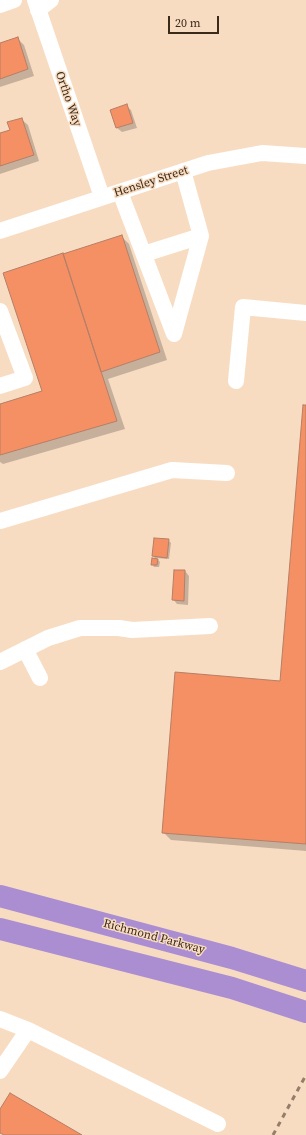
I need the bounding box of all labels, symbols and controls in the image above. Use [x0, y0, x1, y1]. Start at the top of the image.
scale bar [170, 8, 221, 34]
text: 20 m [175, 15, 201, 31]
street label: Ortho Way [52, 70, 84, 128]
street label: Hensley Street [112, 163, 190, 201]
street label: Richmond Parkway [102, 917, 206, 957]

